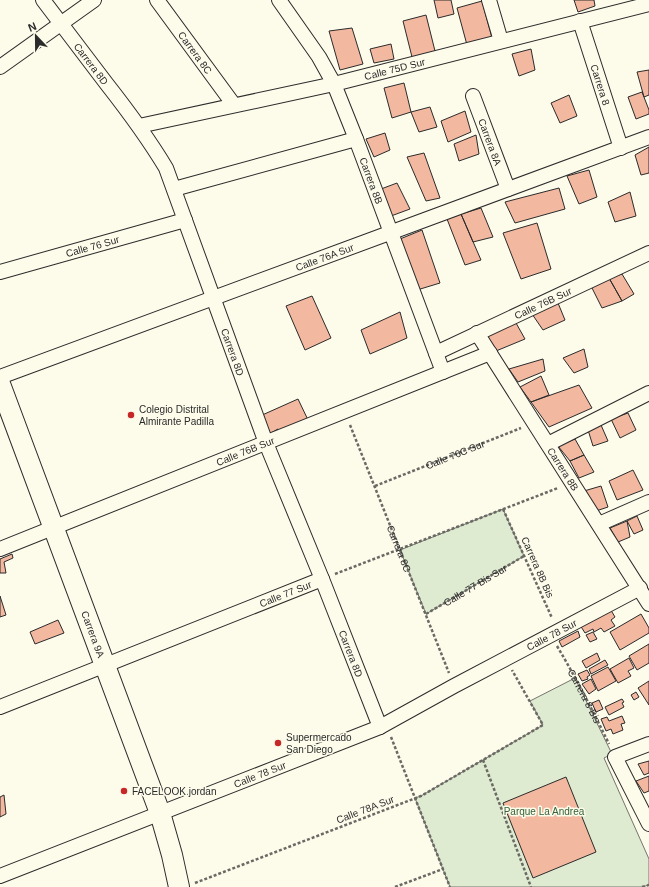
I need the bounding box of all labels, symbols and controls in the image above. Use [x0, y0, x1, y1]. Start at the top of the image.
north arrow [16, 16, 56, 56]
text: N [26, 20, 38, 34]
street label: Carrera 8C [176, 29, 214, 76]
street label: Carrera 8D [72, 41, 110, 87]
street label: Calle 75D Sur [363, 56, 427, 82]
street label: Carrera 8 [588, 63, 612, 107]
street label: Carrera 8A [476, 117, 504, 167]
street label: Carrera 8B [357, 156, 385, 206]
street label: Calle 76 Sur [65, 234, 121, 259]
street label: Calle 76A Sur [294, 241, 356, 273]
street label: Calle 76B Sur [513, 285, 574, 321]
street label: Carrera 8D [219, 327, 246, 377]
place label: Colegio Distrital Almirante Padilla [139, 404, 214, 427]
marker: Colegio Distrital Almirante Padilla [126, 410, 136, 420]
street label: Calle 76B Sur [215, 435, 277, 468]
street label: Calle 76C Sur [424, 438, 487, 471]
street label: Carrera 8B [545, 446, 581, 493]
street label: Carrera 8C [385, 524, 413, 574]
street label: Carrera 8B Bis [519, 535, 556, 599]
street label: Calle 77 Bis Sur [442, 562, 510, 608]
street label: Calle 77 Sur [258, 579, 314, 609]
street label: Carrera 9A [79, 609, 107, 660]
street label: Calle 78 Sur [525, 617, 579, 653]
street label: Carrera 8D [337, 629, 365, 679]
street label: Carrera 8 Bis [565, 667, 603, 725]
place label: Supermercado San Diego [286, 732, 352, 755]
marker: Supermercado San Diego [273, 738, 283, 748]
street label: Calle 78 Sur [232, 759, 288, 790]
marker: FACELOOK jordan [119, 786, 129, 796]
place label: FACELOOK jordan [132, 786, 216, 797]
street label: Calle 78A Sur [335, 793, 396, 826]
park label: Parque La Andrea [504, 806, 585, 817]

